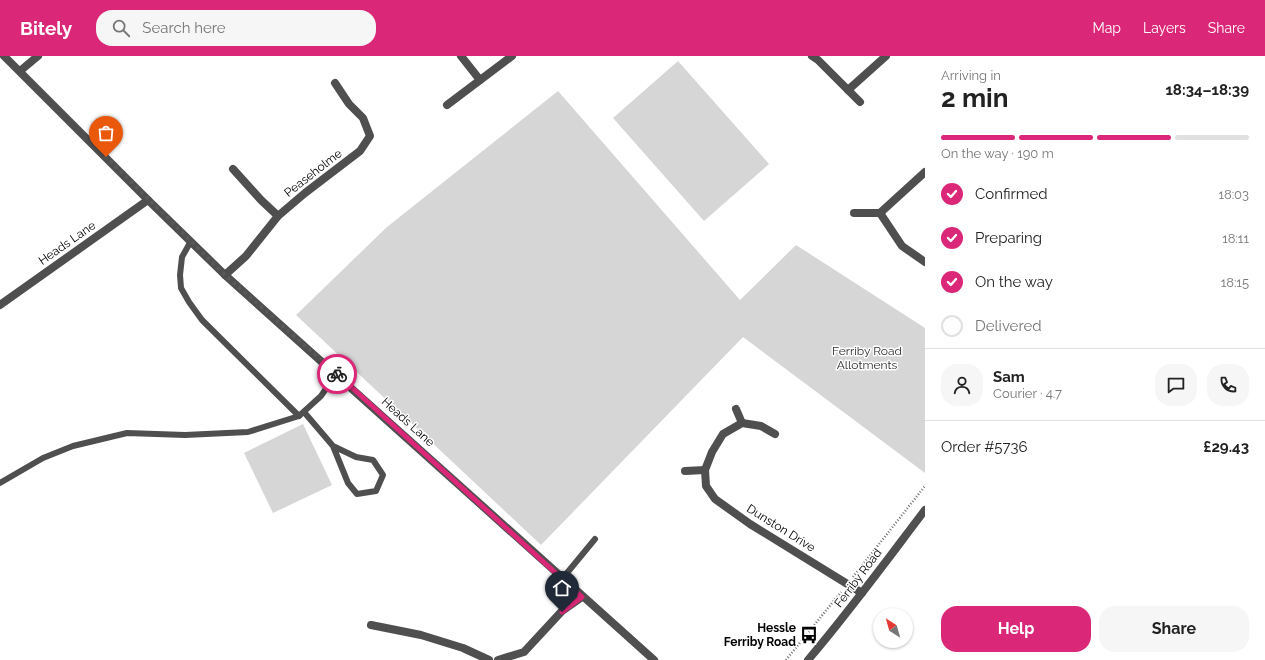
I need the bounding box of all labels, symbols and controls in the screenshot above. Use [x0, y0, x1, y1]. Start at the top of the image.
search box [96, 10, 376, 46]
text: Bitely [20, 17, 72, 39]
icon: search [110, 17, 132, 39]
text: Search here [142, 19, 226, 37]
text: Map [1093, 20, 1121, 36]
text: Layers [1143, 20, 1186, 36]
text: Share [1208, 20, 1245, 36]
text: Arriving in [941, 68, 1001, 83]
text: 18:34–18:39 [1165, 81, 1249, 99]
text: 2 min [941, 83, 1008, 113]
pin [89, 116, 123, 157]
icon: bag [95, 122, 117, 144]
street label: Peaseholme [281, 146, 345, 200]
text: On the way · 190 m [941, 146, 1054, 161]
icon: check [941, 183, 963, 205]
text: Confirmed [975, 185, 1048, 203]
text: 18:03 [1218, 187, 1249, 202]
street label: Heads Lane [36, 218, 98, 268]
icon: check [941, 227, 963, 249]
text: Preparing [975, 229, 1042, 247]
text: 18:11 [1222, 231, 1249, 246]
icon: check [941, 271, 963, 293]
text: On the way [975, 273, 1053, 291]
text: 18:15 [1221, 275, 1249, 290]
text: Delivered [975, 317, 1042, 335]
park label: Ferriby Road Allotments [832, 344, 902, 372]
courier [317, 354, 357, 394]
icon: bike [326, 363, 348, 385]
button: person [941, 364, 983, 406]
button: chat [1155, 364, 1197, 406]
button: phone [1207, 364, 1249, 406]
text: Sam [993, 368, 1025, 386]
text: Courier · 4.7 [993, 386, 1062, 401]
street label: Heads Lane [379, 395, 437, 449]
text: Order #5736 [941, 438, 1028, 456]
text: £29.43 [1203, 438, 1249, 456]
street label: Dunston Drive [744, 501, 818, 555]
street label: Ferriby Road [831, 546, 885, 610]
pin [545, 571, 579, 612]
icon: home [551, 577, 573, 599]
button: Help [941, 606, 1091, 652]
button: Share [1099, 606, 1249, 652]
north arrow [873, 608, 913, 648]
map controls [873, 608, 913, 648]
place label: Hessle Ferriby Road [724, 621, 796, 649]
bus stop icon: Hessle Ferriby Road [799, 625, 819, 645]

